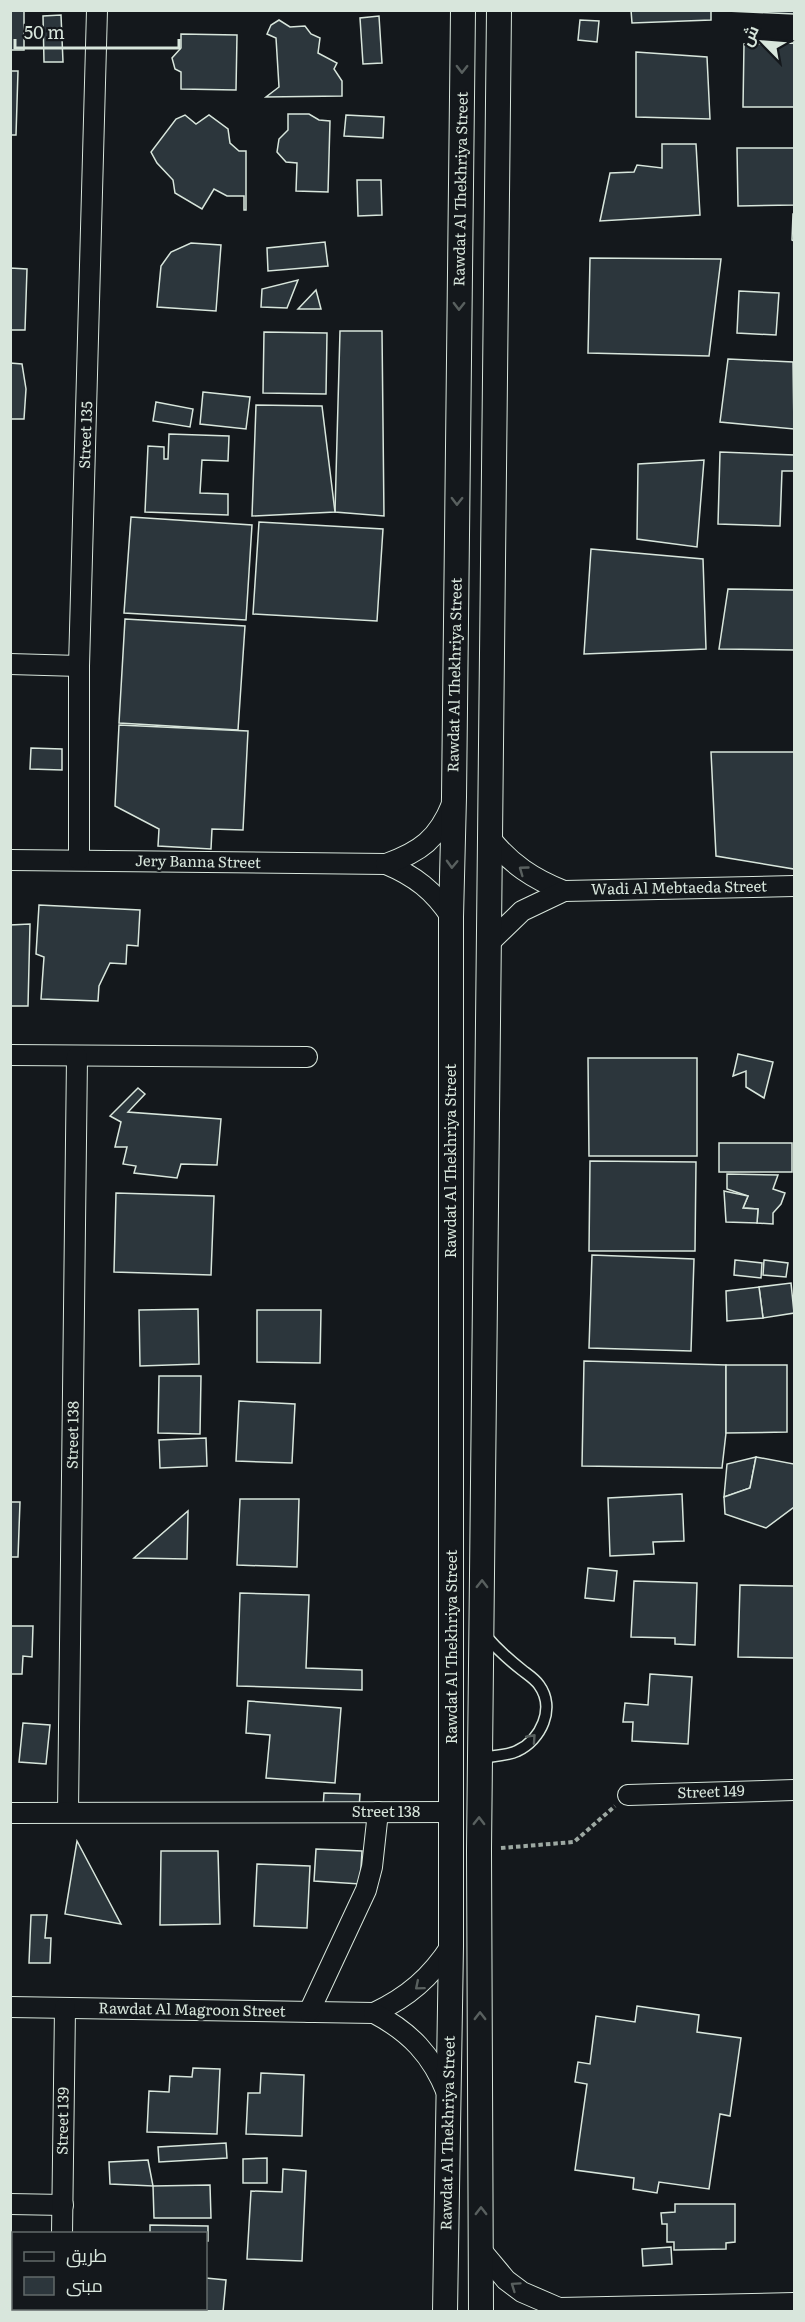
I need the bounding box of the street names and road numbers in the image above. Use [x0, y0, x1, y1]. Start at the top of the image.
street label: Rawdat Al Thekhriya Street [446, 91, 473, 287]
street label: Street 135 [72, 400, 97, 469]
street label: Rawdat Al Thekhriya Street [440, 577, 467, 773]
street label: Jery Banna Street [135, 848, 261, 873]
street label: Wadi Al Mebtaeda Street [591, 873, 767, 900]
street label: Rawdat Al Thekhriya Street [438, 1064, 461, 1258]
street label: Street 138 [59, 1401, 84, 1469]
street label: Rawdat Al Thekhriya Street [439, 1550, 462, 1744]
street label: Street 149 [677, 1778, 745, 1803]
street label: Street 138 [352, 1799, 420, 1822]
street label: Rawdat Al Magroon Street [98, 1995, 286, 2022]
street label: Rawdat Al Thekhriya Street [433, 2035, 460, 2231]
street label: Street 139 [49, 2087, 74, 2155]

